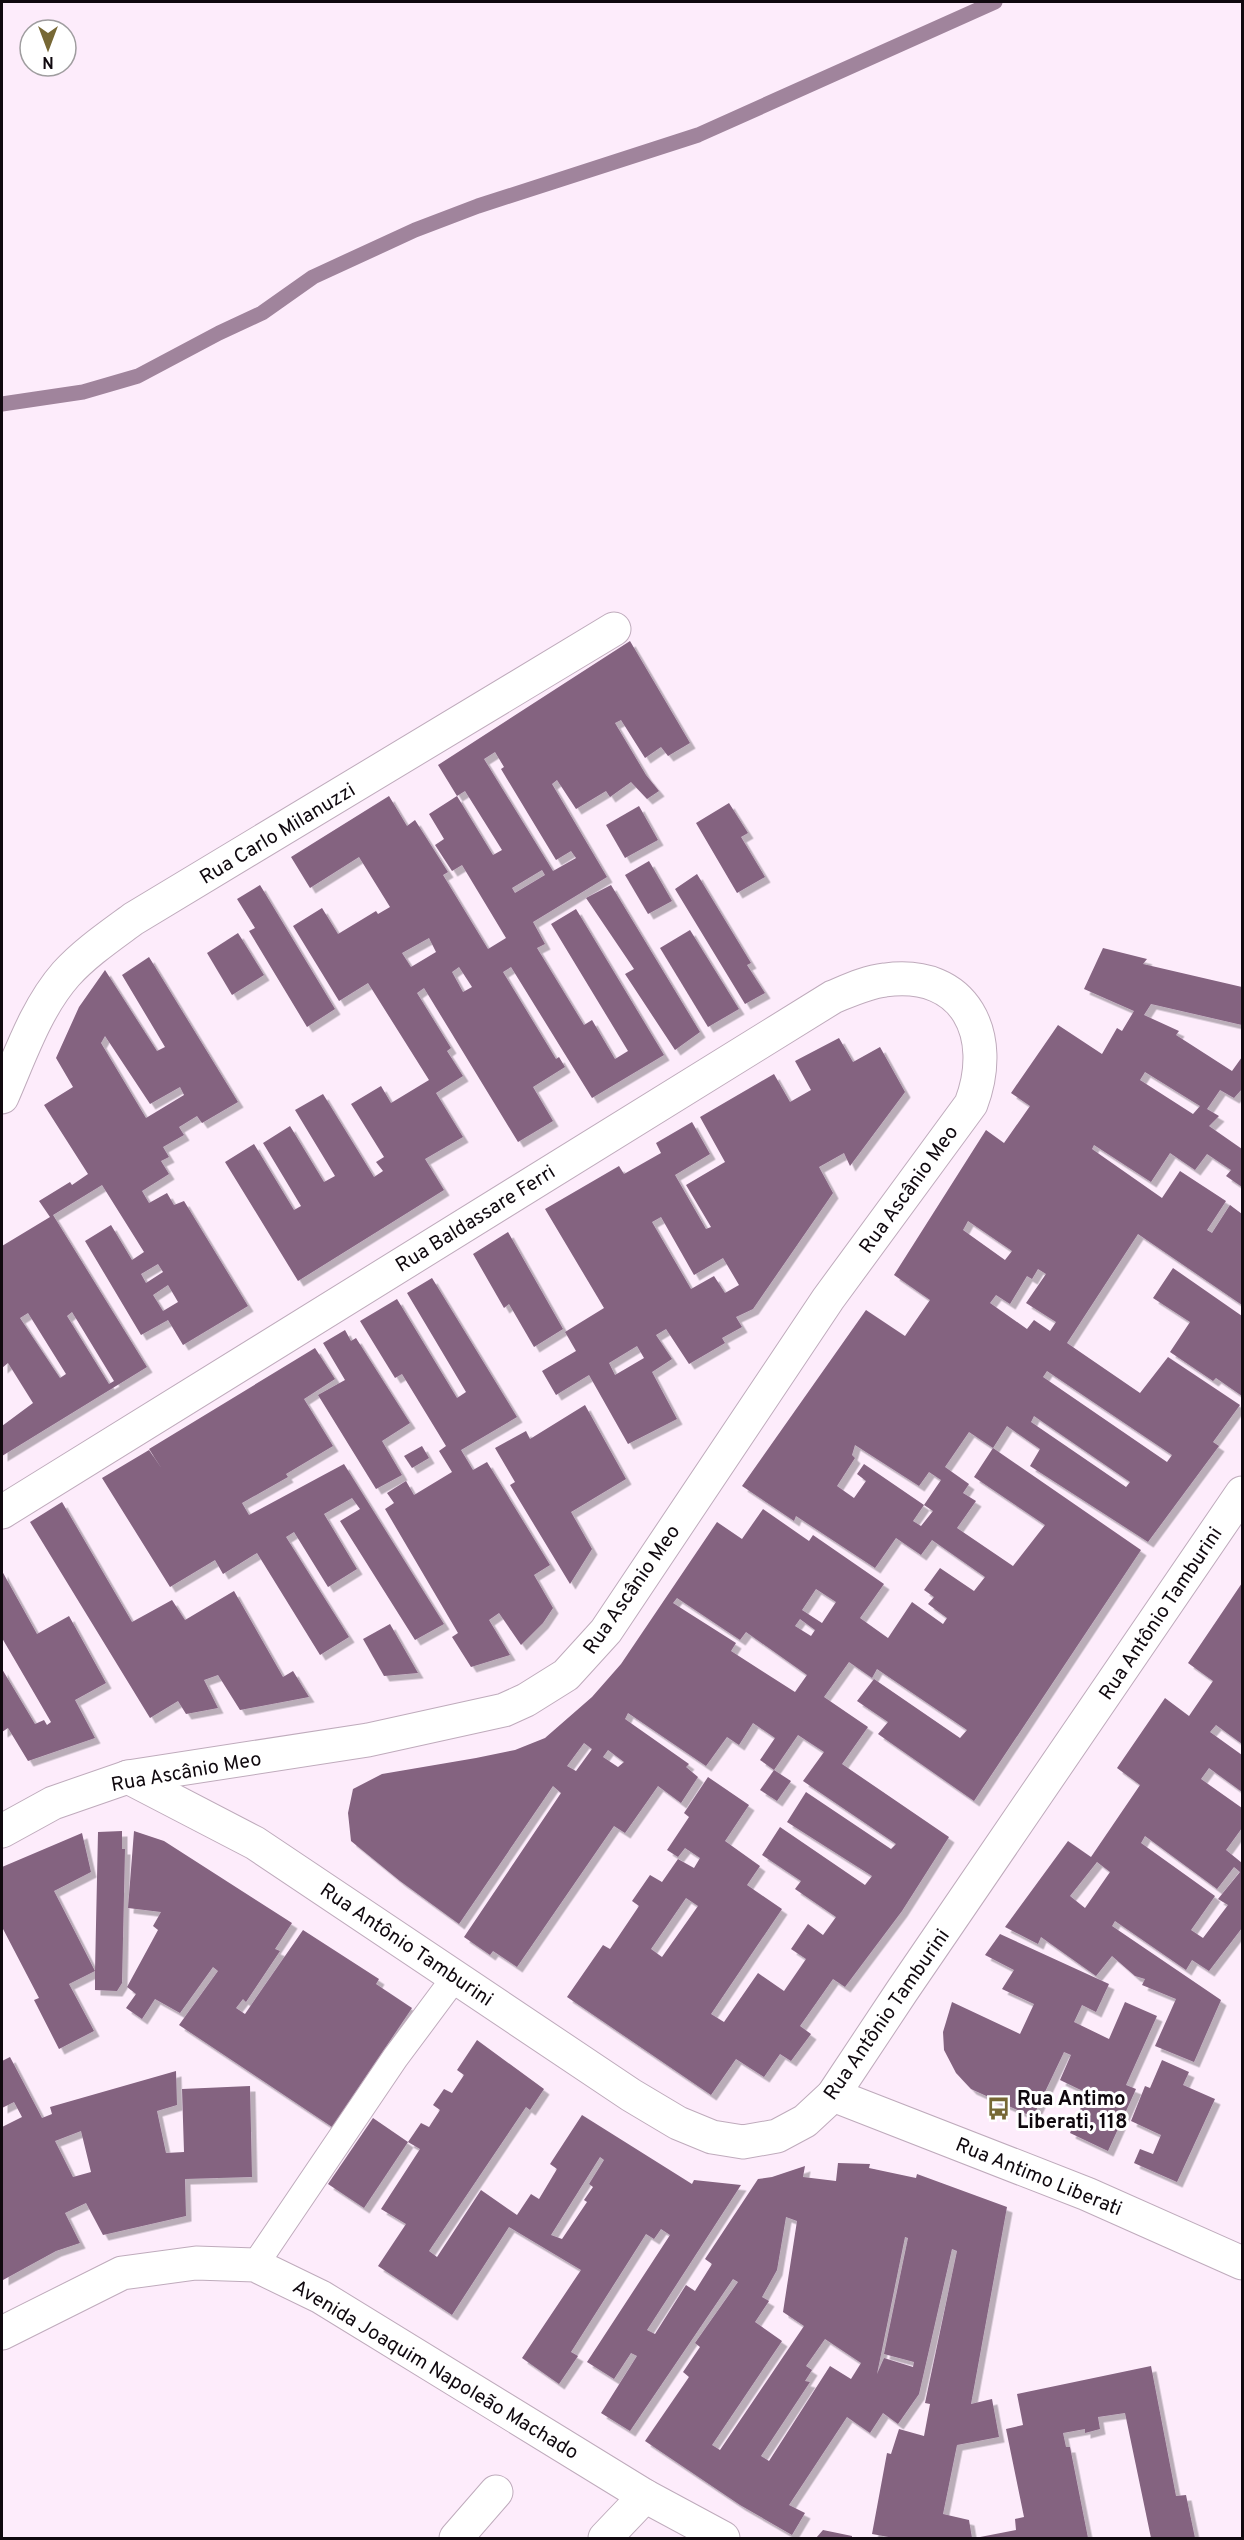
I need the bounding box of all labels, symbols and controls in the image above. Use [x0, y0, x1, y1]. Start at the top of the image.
north arrow [18, 18, 78, 78]
text: N [42, 51, 54, 71]
street label: Rua Carlo Milanuzzi [195, 778, 361, 891]
street label: Rua Ascânio Meo [854, 1121, 965, 1259]
street label: Rua Baldassare Ferri [391, 1160, 561, 1279]
street label: Rua Ascânio Meo [578, 1520, 687, 1660]
street label: Rua Antônio Tamburini [1094, 1523, 1229, 1706]
street label: Rua Ascânio Meo [109, 1747, 264, 1799]
street label: Rua Antônio Tamburini [314, 1878, 497, 2013]
street label: Rua Antônio Tamburini [819, 1924, 957, 2106]
place label: Rua Antimo Liberati, 118 [1017, 2087, 1127, 2136]
bus stop icon: Rua Antimo Liberati, 118 [986, 2096, 1012, 2122]
street label: Rua Antimo Liberati [951, 2133, 1125, 2223]
street label: Avenida Joaquim Napoleão Machado [287, 2275, 583, 2467]

